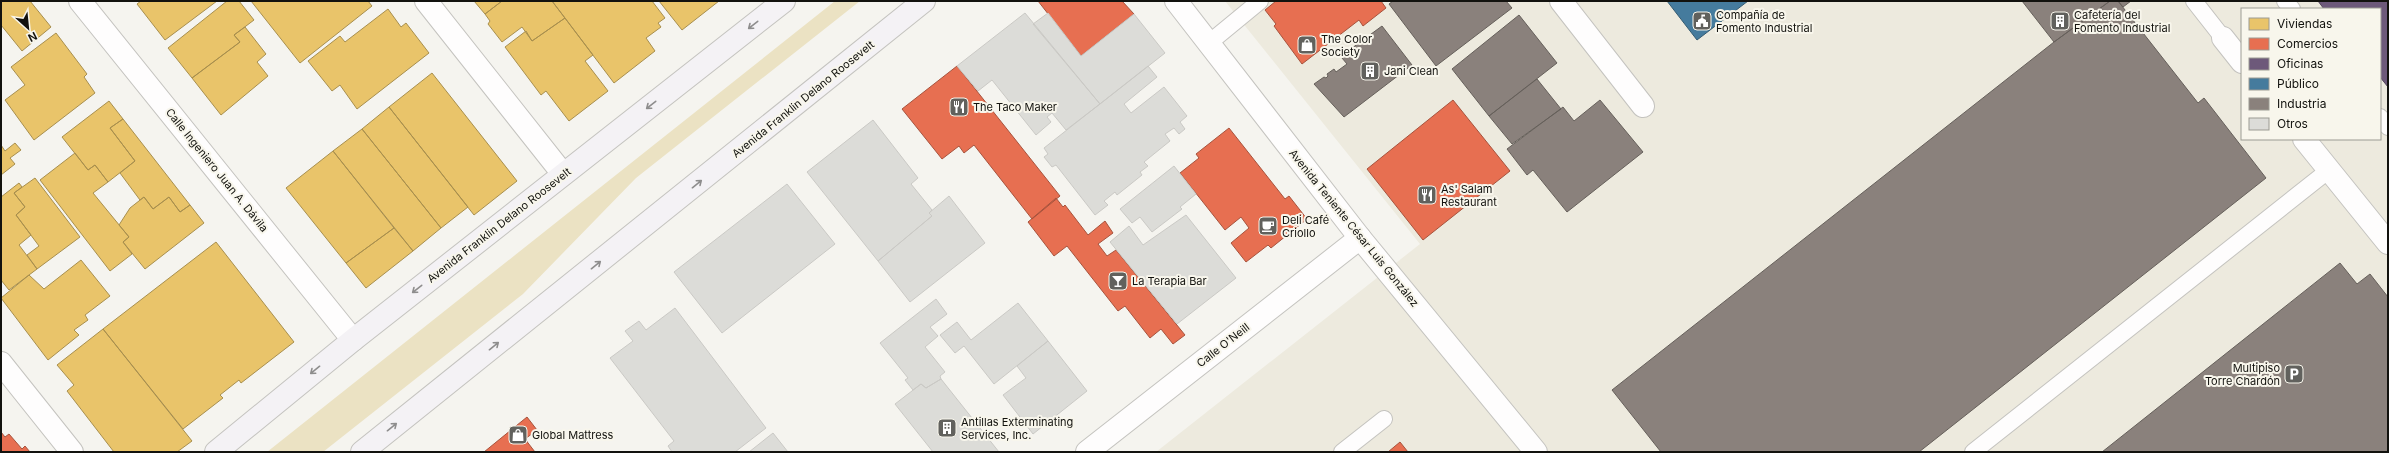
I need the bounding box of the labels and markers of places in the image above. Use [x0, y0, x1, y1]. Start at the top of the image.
place label: Compañía de Fomento Industrial [1716, 8, 1812, 35]
place label: Cafetería del Fomento Industrial [2074, 8, 2170, 35]
public building icon: Compañía de Fomento Industrial [1691, 10, 1713, 32]
building icon: Cafetería del Fomento Industrial [2049, 10, 2071, 32]
place label: The Color Society [1321, 32, 1372, 59]
shop icon: The Color Society [1296, 34, 1318, 56]
building icon: Jani Clean [1359, 60, 1381, 82]
place label: Jani Clean [1384, 64, 1439, 78]
restaurant icon: The Taco Maker [948, 96, 970, 118]
place label: The Taco Maker [973, 100, 1057, 114]
place label: As' Salam Restaurant [1441, 182, 1497, 209]
restaurant icon: As' Salam Restaurant [1416, 184, 1438, 206]
place label: Deli Café Criollo [1282, 213, 1329, 240]
cafe icon: Deli Café Criollo [1257, 215, 1279, 237]
bar icon: La Terapia Bar [1107, 270, 1129, 292]
place label: La Terapia Bar [1132, 274, 1207, 288]
place label: Multipiso Torre Chardón [2205, 361, 2280, 388]
parking icon: Multipiso Torre Chardón [2283, 363, 2305, 385]
place label: Antillas Exterminating Services, Inc. [961, 415, 1073, 442]
building icon: Antillas Exterminating Services, Inc. [936, 417, 958, 439]
shop icon: Global Mattress [507, 424, 529, 446]
place label: Global Mattress [532, 428, 613, 442]

